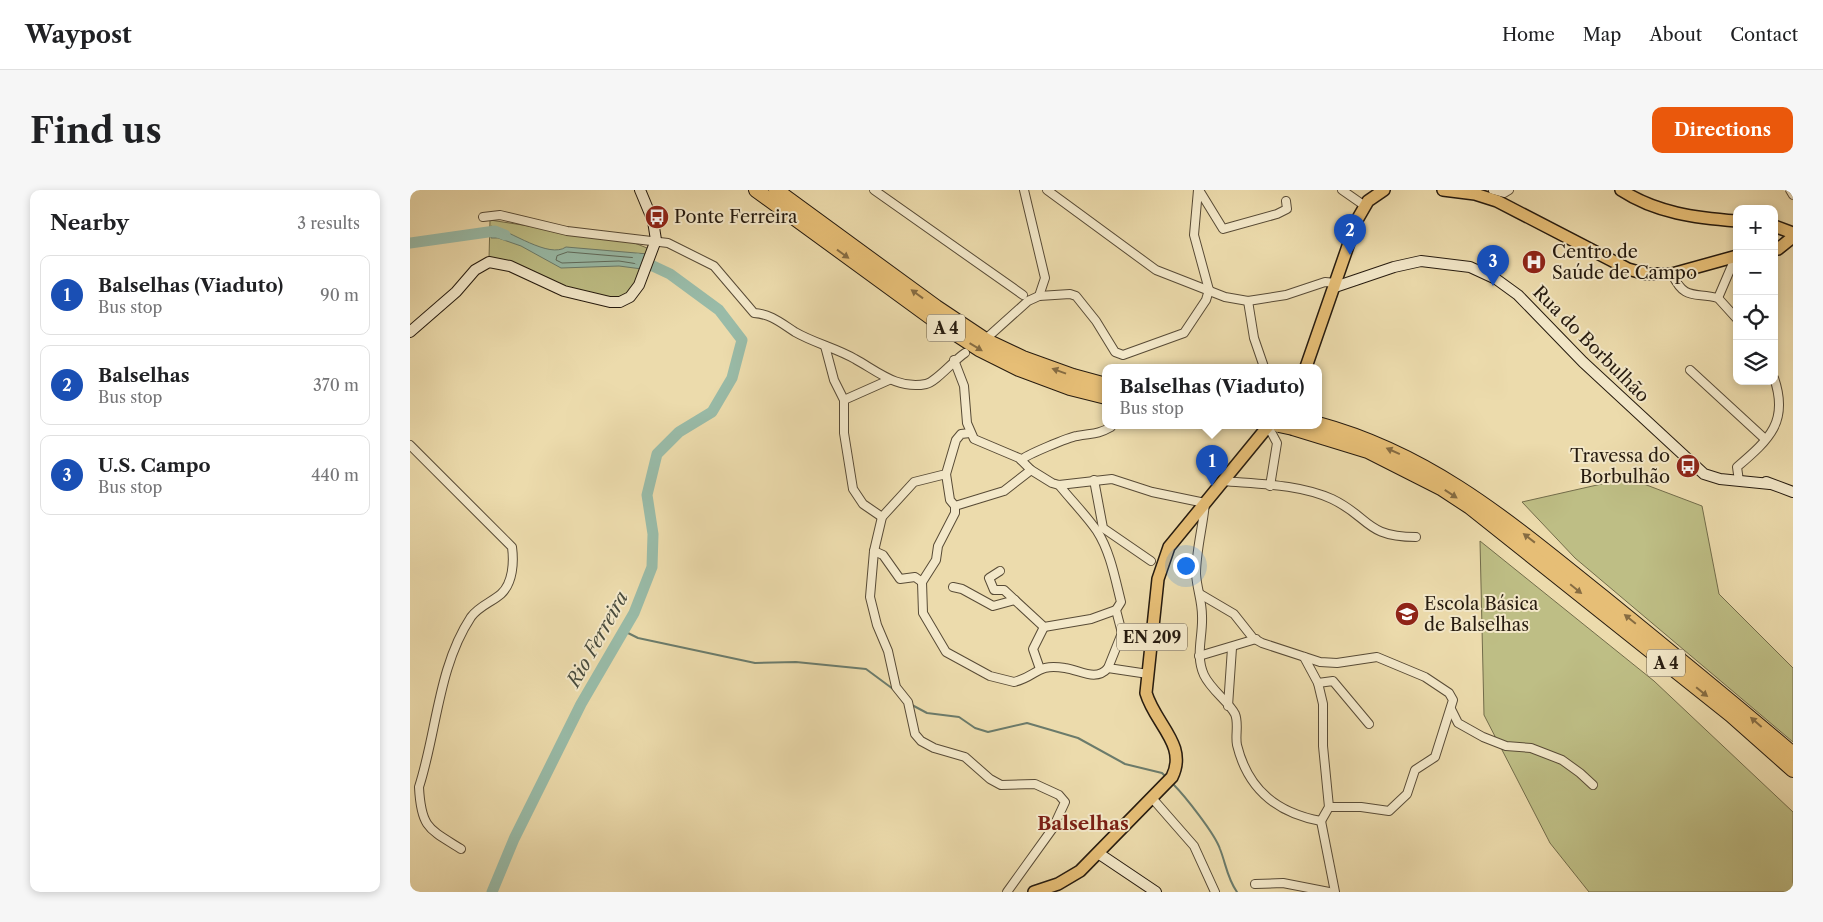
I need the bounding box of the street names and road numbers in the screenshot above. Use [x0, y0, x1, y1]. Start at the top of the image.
street label: Rua do Borbulhão [1528, 281, 1654, 407]
road number: A 4 [927, 315, 965, 342]
road number: EN 209 [1117, 624, 1187, 651]
road number: A 4 [1647, 649, 1685, 676]

